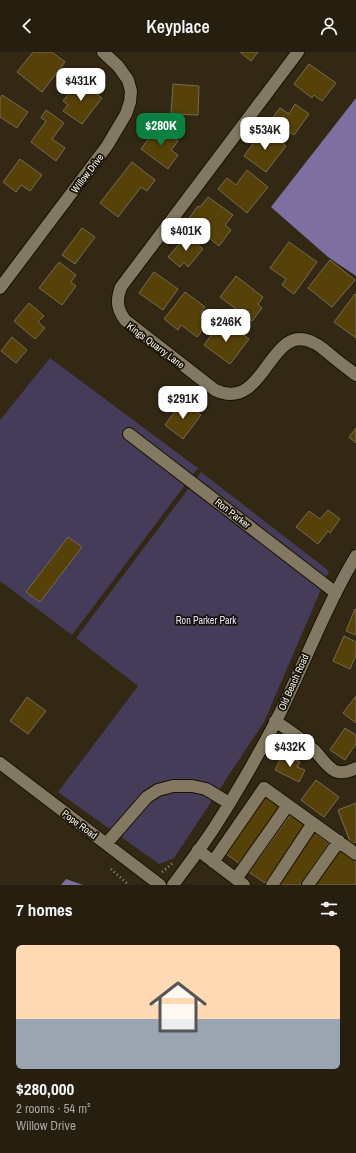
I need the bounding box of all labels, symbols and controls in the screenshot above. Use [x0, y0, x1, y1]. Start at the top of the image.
text: Keyplace [146, 14, 210, 39]
icon: back [16, 15, 38, 37]
icon: person [318, 15, 340, 37]
pin: $431K [53, 68, 109, 102]
text: $431K [65, 72, 97, 89]
pin: $280K [133, 113, 189, 147]
text: $280K [145, 117, 177, 134]
pin: $534K [237, 117, 293, 151]
text: $534K [249, 121, 281, 138]
street label: Willow Drive [68, 151, 107, 196]
pin: $401K [158, 218, 214, 252]
text: $401K [170, 222, 202, 239]
pin: $246K [198, 309, 254, 343]
text: $246K [210, 313, 242, 330]
street label: Kings Quarry Lane [124, 319, 187, 372]
pin: $291K [155, 386, 211, 420]
text: $291K [167, 390, 199, 407]
street label: Ron Parker [212, 496, 253, 531]
park label: Ron Parker Park [176, 614, 237, 627]
street label: Old Beach Road [275, 652, 312, 712]
pin: $432K [262, 734, 318, 768]
text: $432K [274, 738, 306, 755]
street label: Pope Road [59, 807, 100, 842]
text: 7 homes [16, 898, 73, 921]
icon: filters [318, 898, 340, 920]
icon: home [142, 971, 214, 1043]
text: $280,000 [16, 1077, 74, 1100]
text: 2 rooms · 54 m² [16, 1100, 91, 1117]
text: Willow Drive [16, 1117, 76, 1134]

